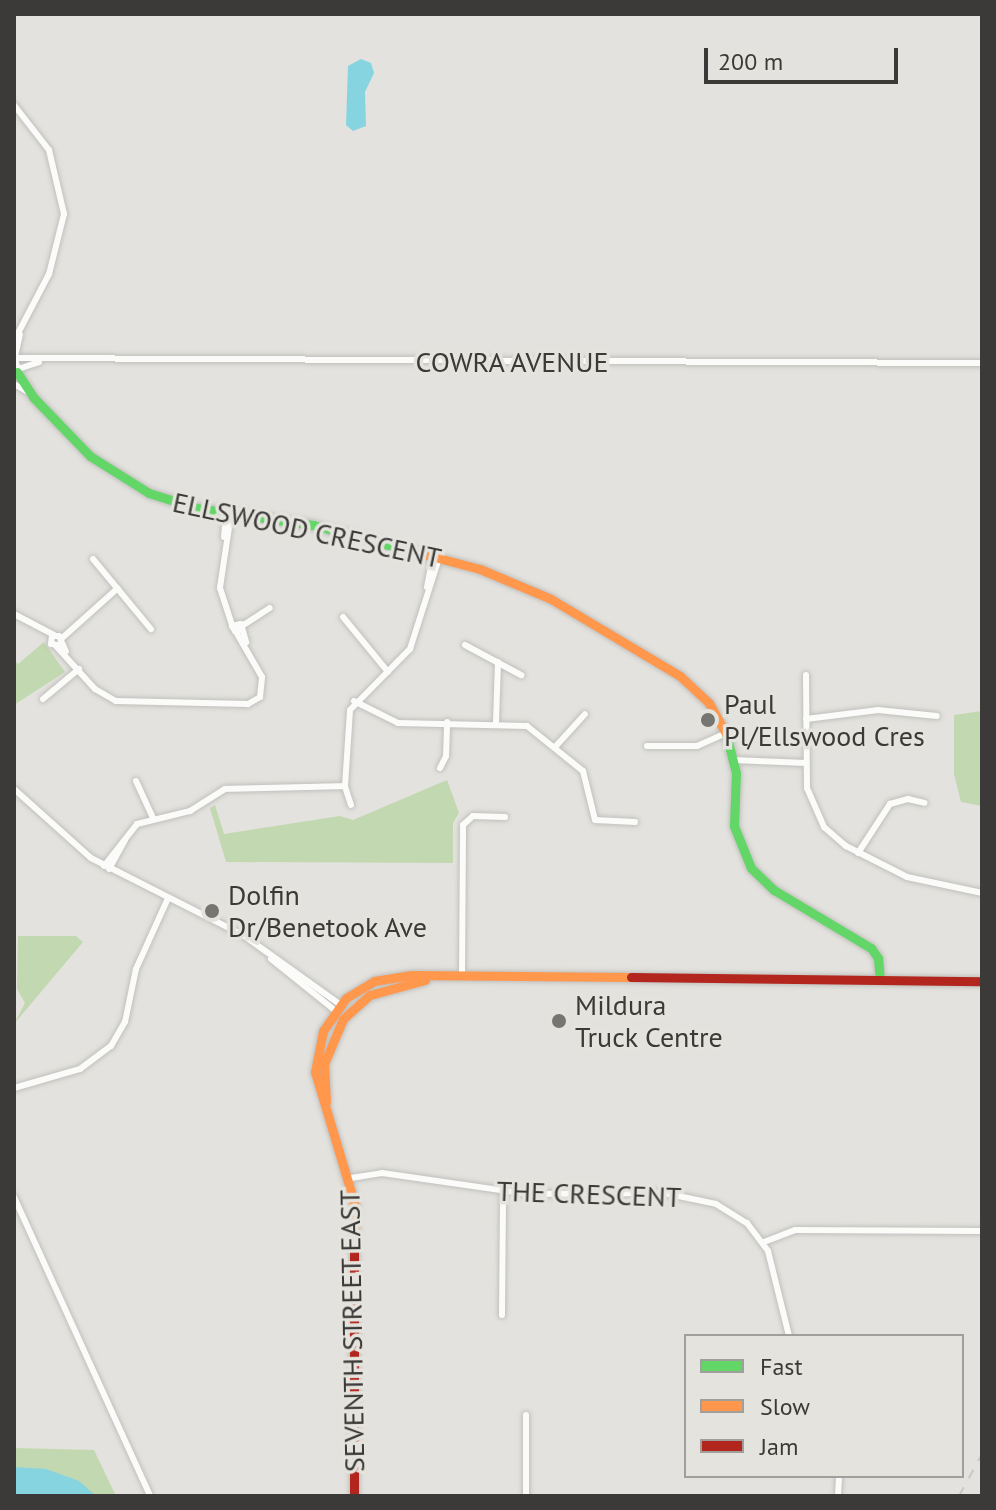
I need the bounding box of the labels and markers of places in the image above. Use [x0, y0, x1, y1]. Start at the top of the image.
place label: Paul Pl/Ellswood Cres [724, 687, 925, 753]
marker: Paul Pl/Ellswood Cres [699, 711, 717, 729]
place label: Dolfin Dr/Benetook Ave [228, 878, 429, 944]
marker: Dolfin Dr/Benetook Ave [203, 902, 221, 920]
place label: Mildura Truck Centre [575, 988, 724, 1054]
marker: Mildura Truck Centre [550, 1012, 568, 1030]

